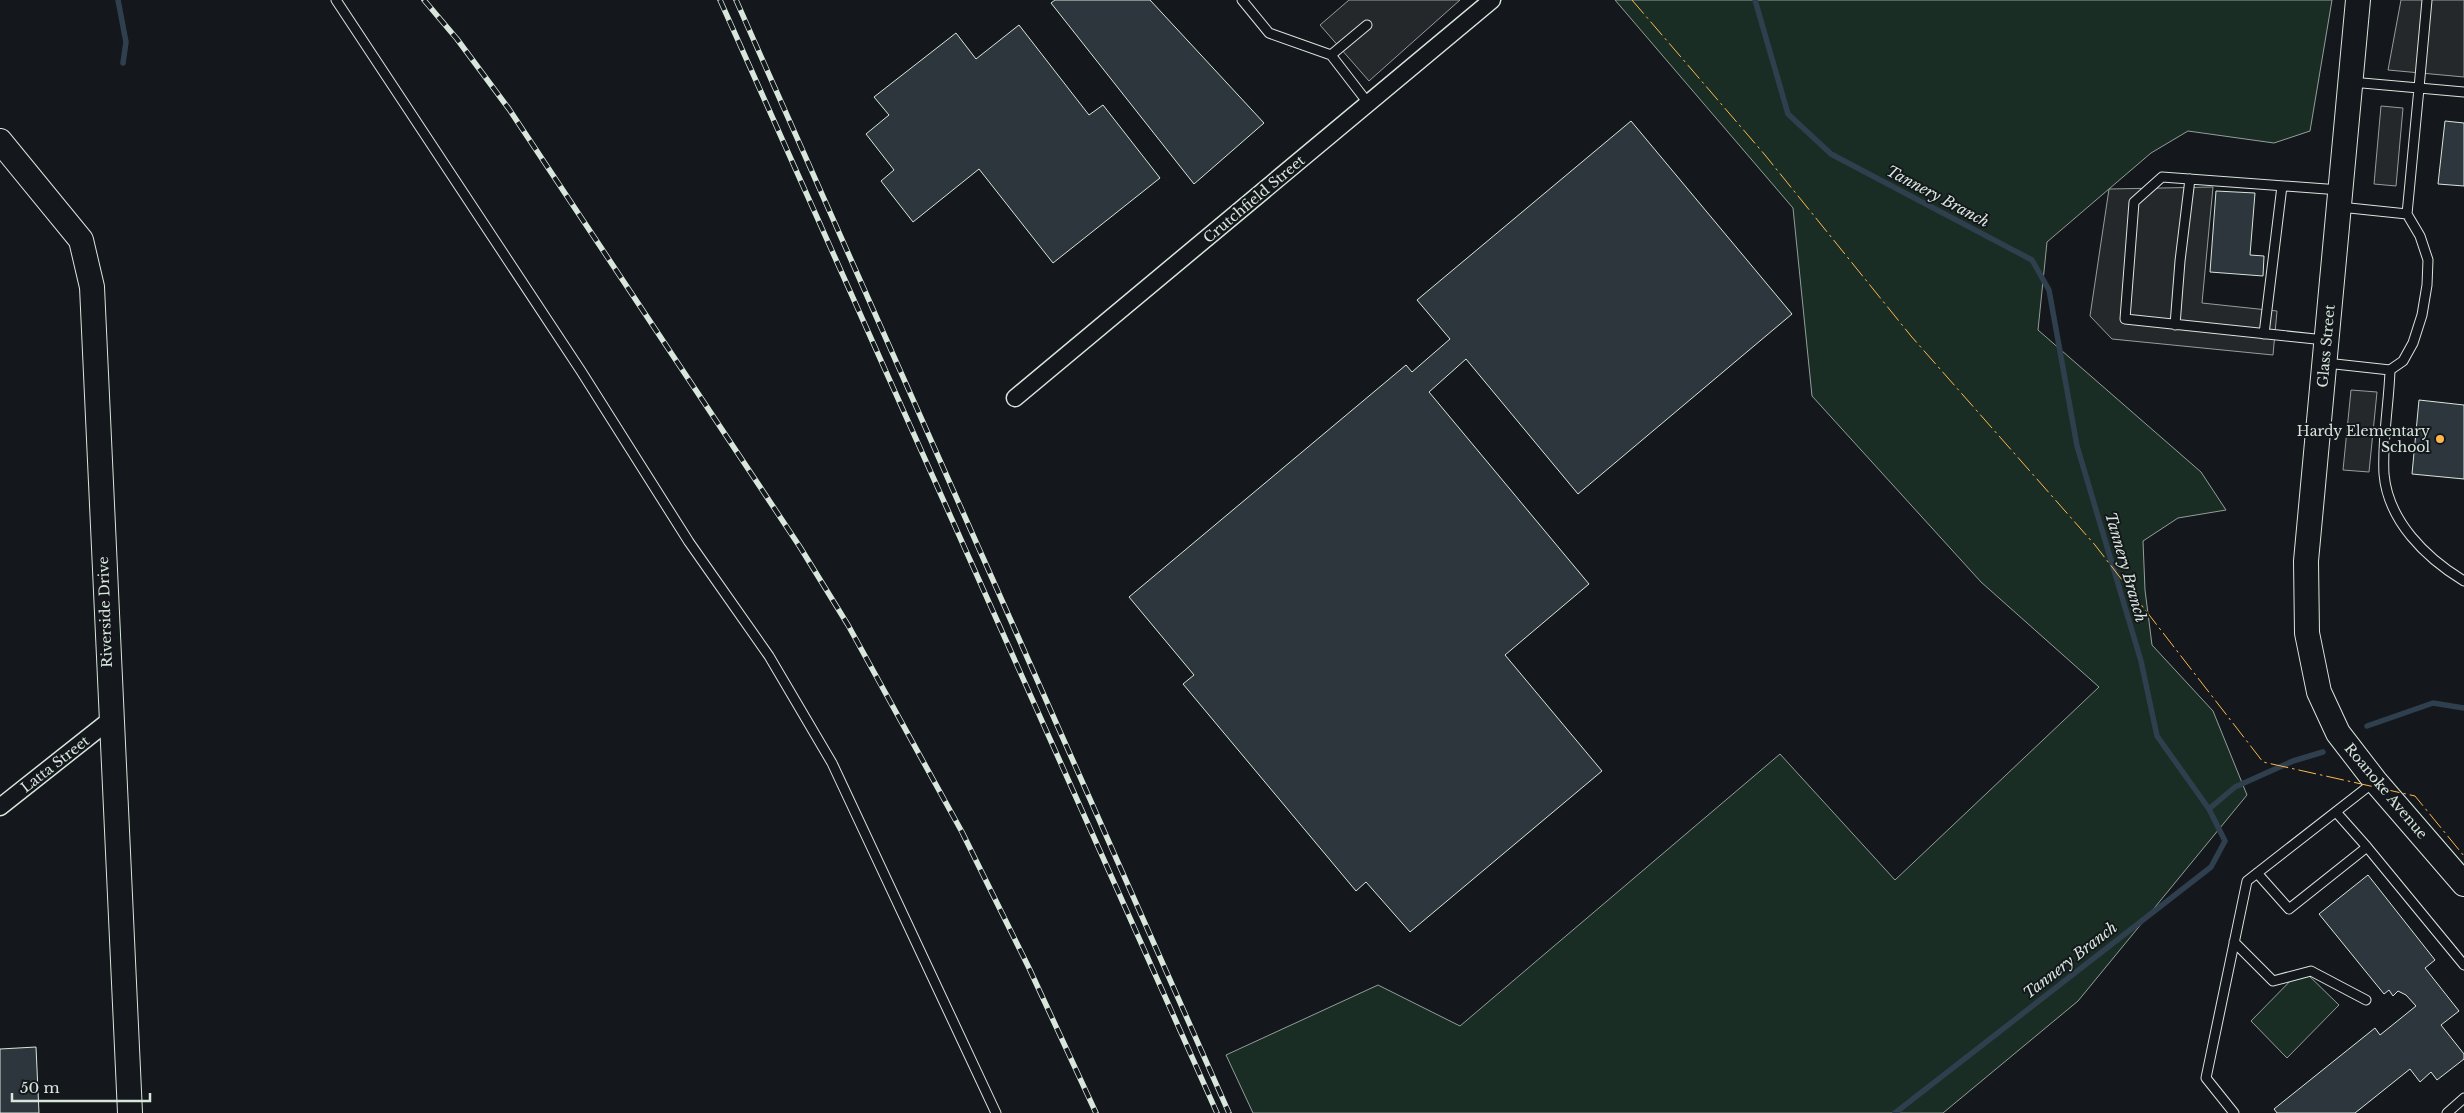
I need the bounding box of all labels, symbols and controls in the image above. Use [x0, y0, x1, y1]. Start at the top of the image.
street label: Crutchfield Street [1200, 151, 1309, 247]
water label: Tannery Branch [1883, 161, 1993, 231]
street label: Glass Street [2313, 303, 2339, 388]
place label: Hardy Elementary School [2297, 422, 2430, 456]
marker: Hardy Elementary School [2434, 433, 2446, 445]
water label: Tannery Branch [2101, 510, 2151, 625]
street label: Riverside Drive [94, 556, 116, 668]
street label: Latta Street [17, 731, 94, 796]
street label: Roanoke Avenue [2341, 739, 2431, 843]
water label: Tannery Branch [2019, 917, 2121, 1002]
scale bar [12, 1070, 150, 1102]
text: 50 m [20, 1078, 60, 1097]

